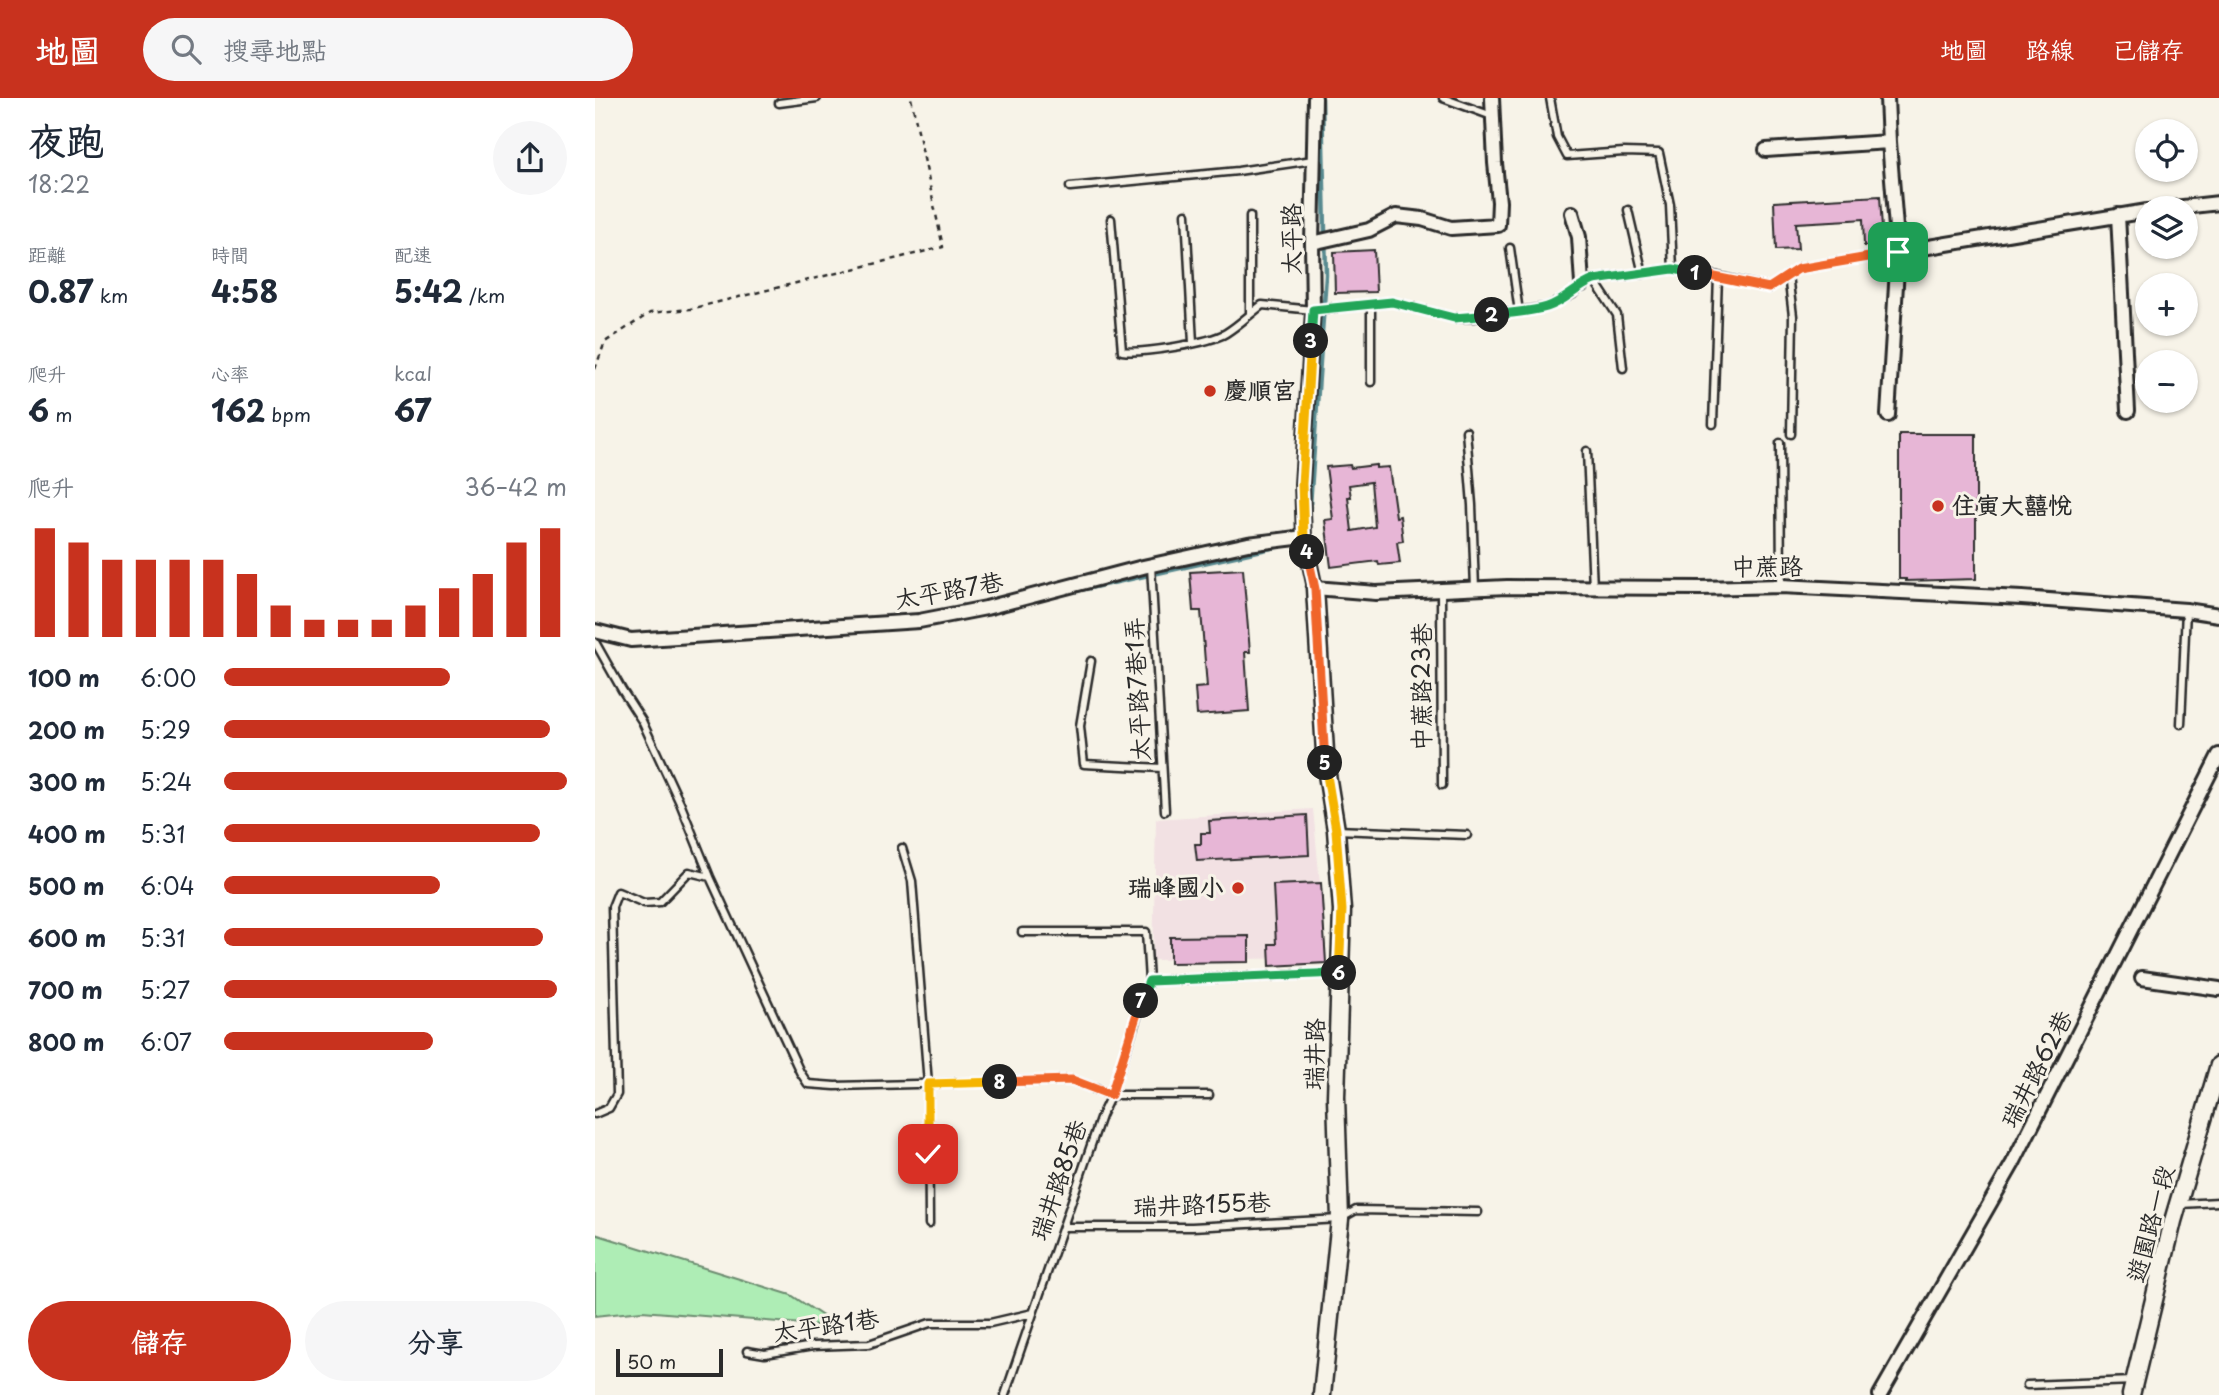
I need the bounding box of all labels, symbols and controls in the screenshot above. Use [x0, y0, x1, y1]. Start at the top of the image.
search box [143, 18, 633, 81]
text: 地圖 [35, 24, 101, 74]
icon: search [167, 30, 205, 68]
text: 搜尋地點 [223, 30, 327, 69]
text: 地圖 [1940, 31, 1988, 67]
text: 路線 [2026, 31, 2074, 67]
text: 已儲存 [2112, 31, 2184, 67]
text: 夜跑 [28, 111, 104, 168]
map controls [2135, 119, 2198, 413]
button: locate [2135, 119, 2198, 182]
button: share [493, 121, 567, 195]
text: 18:22 [28, 166, 90, 201]
button: layers [2135, 196, 2198, 259]
street label: 太平路 [1272, 203, 1308, 275]
pin [1868, 222, 1928, 282]
icon: arrive [1879, 233, 1917, 271]
text: 距離 [28, 240, 66, 268]
text: 時間 [211, 240, 249, 268]
text: 配速 [394, 240, 432, 268]
pin: 1 [1677, 256, 1713, 290]
text: 1 [1690, 258, 1699, 286]
text: 0.87 [28, 268, 94, 313]
text: 4:58 [211, 268, 278, 313]
text: 5:42 [394, 268, 463, 313]
button: + [2135, 273, 2198, 336]
text: km [94, 281, 128, 309]
text: /km [463, 281, 505, 309]
pin: 2 [1475, 298, 1509, 332]
text: 2 [1485, 300, 1498, 328]
pin: 3 [1293, 324, 1329, 358]
text: 3 [1304, 326, 1317, 354]
button: − [2135, 350, 2198, 413]
text: 爬升 [28, 359, 66, 387]
text: 心率 [211, 359, 249, 387]
text: kcal [394, 359, 432, 387]
place label: 慶順宮 [1224, 371, 1296, 407]
marker: 慶順宮 [1202, 383, 1218, 399]
text: 6 [28, 387, 49, 432]
text: 162 [211, 387, 265, 432]
text: 67 [394, 387, 432, 432]
text: m [49, 400, 73, 428]
text: bpm [265, 400, 311, 428]
text: 爬升 [28, 469, 74, 504]
text: 36–42 m [464, 469, 567, 504]
place label: 住寅大囍悅 [1952, 486, 2072, 522]
marker: 住寅大囍悅 [1930, 498, 1946, 514]
pin: 4 [1289, 534, 1325, 570]
text: 4 [1300, 537, 1313, 565]
street label: 中蔗路 [1731, 547, 1803, 583]
street label: 太平路7巷 [892, 562, 1006, 616]
street label: 太平路7巷1弄 [1114, 616, 1158, 762]
street label: 中蔗路23巷 [1402, 623, 1438, 751]
text: 100 m [28, 660, 100, 695]
text: 6:00 [140, 660, 196, 695]
text: 200 m [28, 712, 105, 747]
text: 5:29 [140, 712, 191, 747]
pin: 5 [1307, 746, 1343, 780]
text: 5 [1318, 748, 1331, 776]
text: 300 m [28, 764, 106, 799]
text: 5:24 [140, 764, 192, 799]
text: 400 m [28, 816, 106, 851]
text: 5:31 [140, 816, 185, 851]
text: 500 m [28, 868, 105, 903]
text: 6:04 [140, 868, 195, 903]
place label: 瑞峰國小 [1128, 868, 1224, 904]
marker: 瑞峰國小 [1230, 880, 1246, 896]
text: 600 m [28, 920, 106, 955]
text: 5:31 [140, 920, 185, 955]
pin: 6 [1321, 956, 1357, 990]
text: 6 [1332, 958, 1345, 986]
text: 700 m [28, 972, 103, 1007]
text: 5:27 [140, 972, 190, 1007]
pin: 7 [1123, 984, 1159, 1018]
text: 7 [1135, 986, 1146, 1014]
street label: 瑞井路62巷 [1990, 1003, 2080, 1133]
street label: 瑞井路 [1294, 1018, 1332, 1090]
text: 800 m [28, 1024, 105, 1059]
text: 6:07 [140, 1024, 192, 1059]
pin: 8 [983, 1065, 1017, 1100]
text: 8 [994, 1067, 1005, 1095]
street label: 瑞井路85巷 [1020, 1114, 1095, 1245]
pin [898, 1124, 958, 1184]
icon: check [909, 1135, 947, 1173]
street label: 遊園路一段 [2116, 1161, 2182, 1286]
street label: 瑞井路155巷 [1133, 1183, 1271, 1223]
street label: 太平路1巷 [770, 1299, 881, 1349]
button: 儲存 [28, 1301, 291, 1381]
button: 分享 [305, 1301, 567, 1381]
scale bar [616, 1346, 723, 1378]
text: 50 m [627, 1347, 676, 1375]

